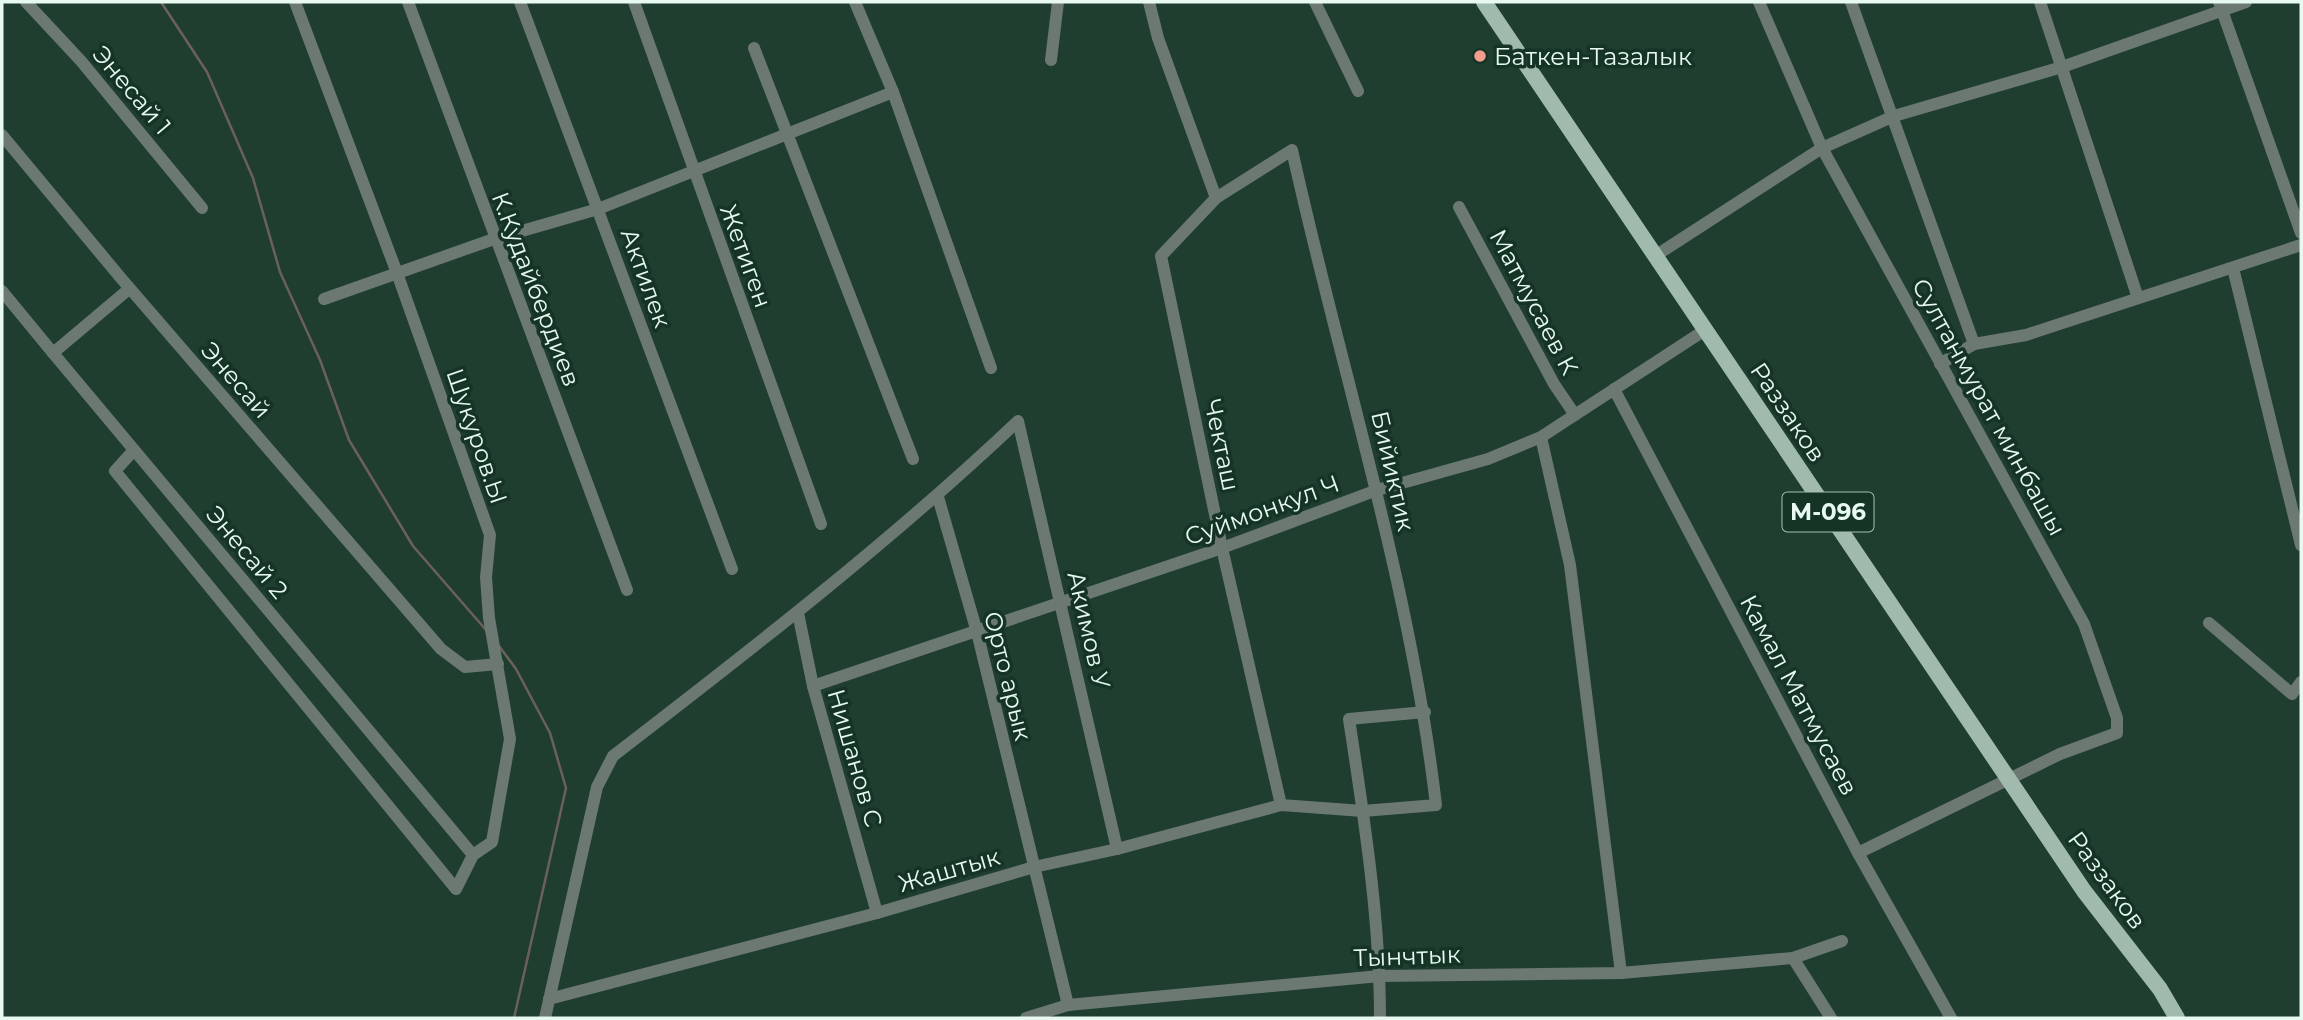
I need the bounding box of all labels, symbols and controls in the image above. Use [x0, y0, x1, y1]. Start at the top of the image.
street label: Энесай 1 [87, 40, 177, 140]
place label: Баткен-Тазалык [1494, 42, 1692, 71]
marker: Баткен-Тазалык [1472, 48, 1488, 64]
street label: К.Кудайбердиев [486, 188, 586, 390]
street label: Жетиген [714, 201, 778, 311]
street label: Актилек [615, 224, 677, 332]
street label: Матмусаев К [1484, 224, 1585, 380]
street label: Султанмурат минбашы [1906, 273, 2072, 541]
street label: Энесай [195, 336, 277, 424]
street label: Раззаков [1744, 357, 1832, 467]
street label: Шукуров.Ы [440, 364, 514, 508]
street label: Чекташ [1198, 396, 1246, 494]
street label: Бийиктик [1365, 408, 1421, 534]
street label: Суймонкул Ч [1181, 469, 1343, 551]
road number: М-096 [1783, 492, 1874, 532]
street label: Энесай 2 [200, 500, 294, 604]
street label: Акимов У [1061, 568, 1117, 692]
street label: Камал Матмусаев [1734, 590, 1864, 800]
street label: Орто арык [978, 608, 1038, 744]
street label: Нишанов С [821, 686, 889, 830]
street label: Раззаков [2062, 825, 2152, 935]
street label: Жаштык [895, 842, 1003, 898]
street label: Тынчтык [1353, 940, 1461, 972]

